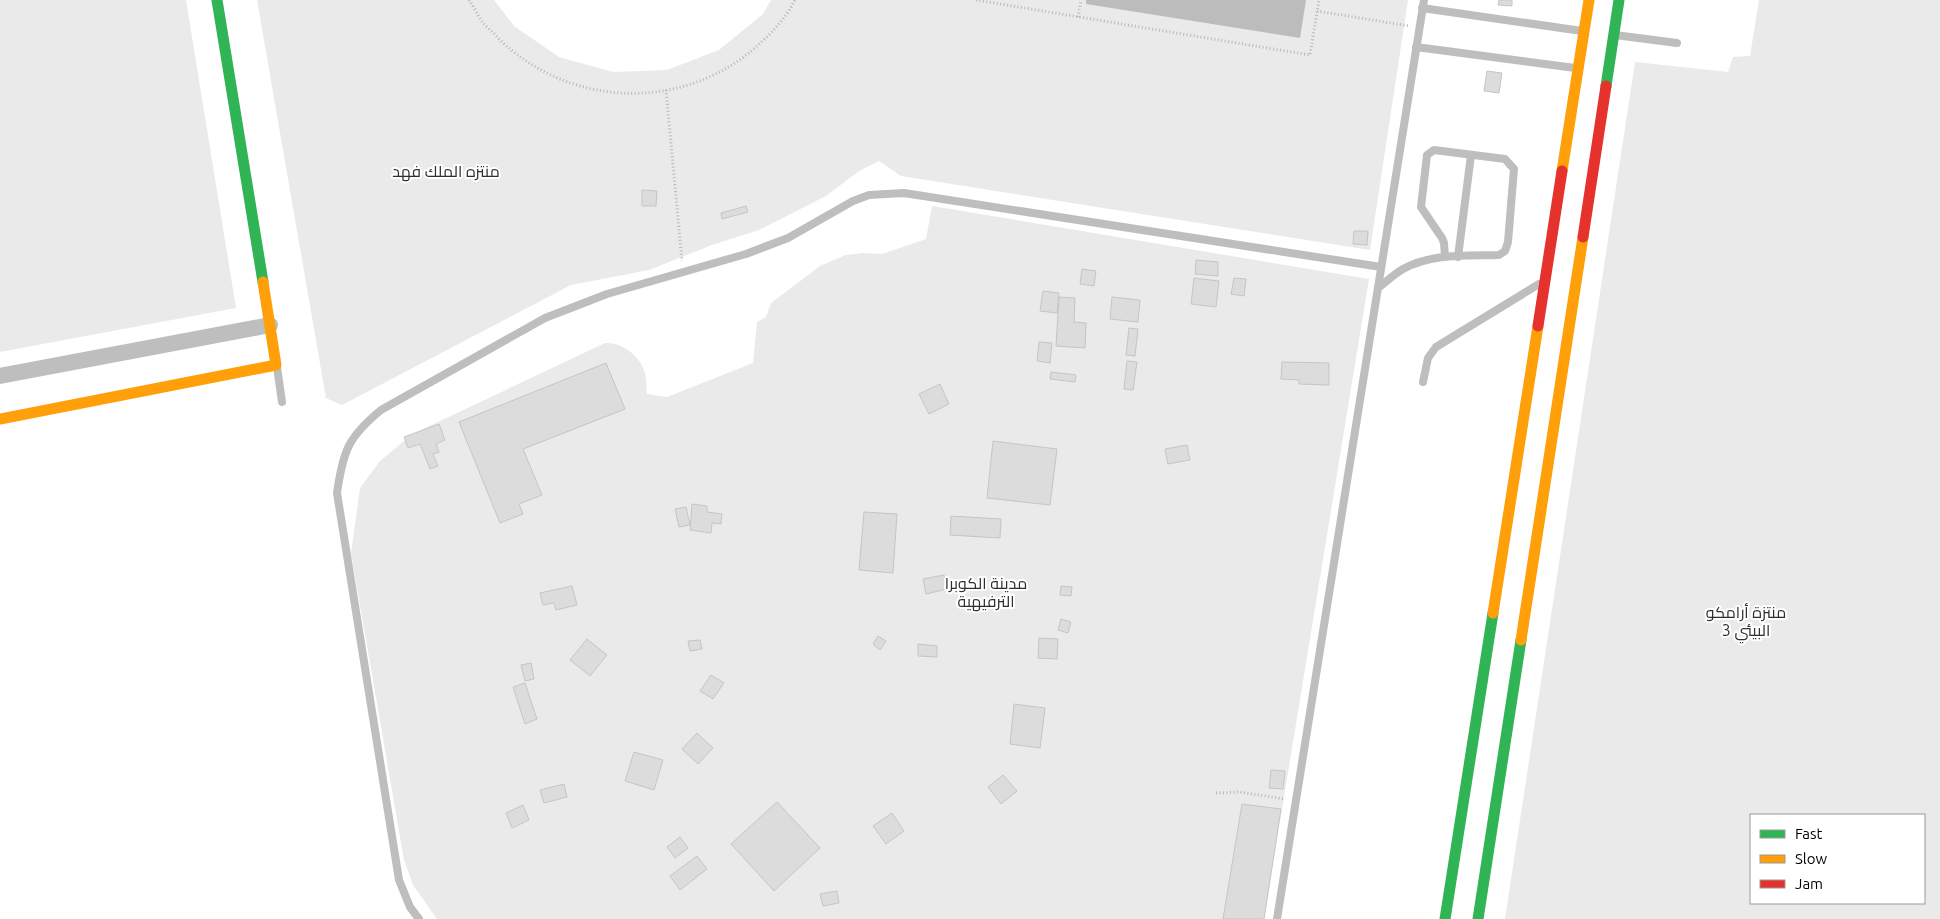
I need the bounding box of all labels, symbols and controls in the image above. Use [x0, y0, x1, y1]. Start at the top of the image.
park label: منتزه الملك فهد [392, 162, 500, 182]
park label: مدينة الكوبرا الترفيهية [945, 574, 1027, 612]
park label: منتزة أرامكو البيئي 3 [1706, 603, 1786, 644]
legend [1750, 814, 1925, 904]
text: Fast [1795, 825, 1823, 842]
text: Slow [1795, 850, 1828, 867]
text: Jam [1795, 875, 1823, 892]

